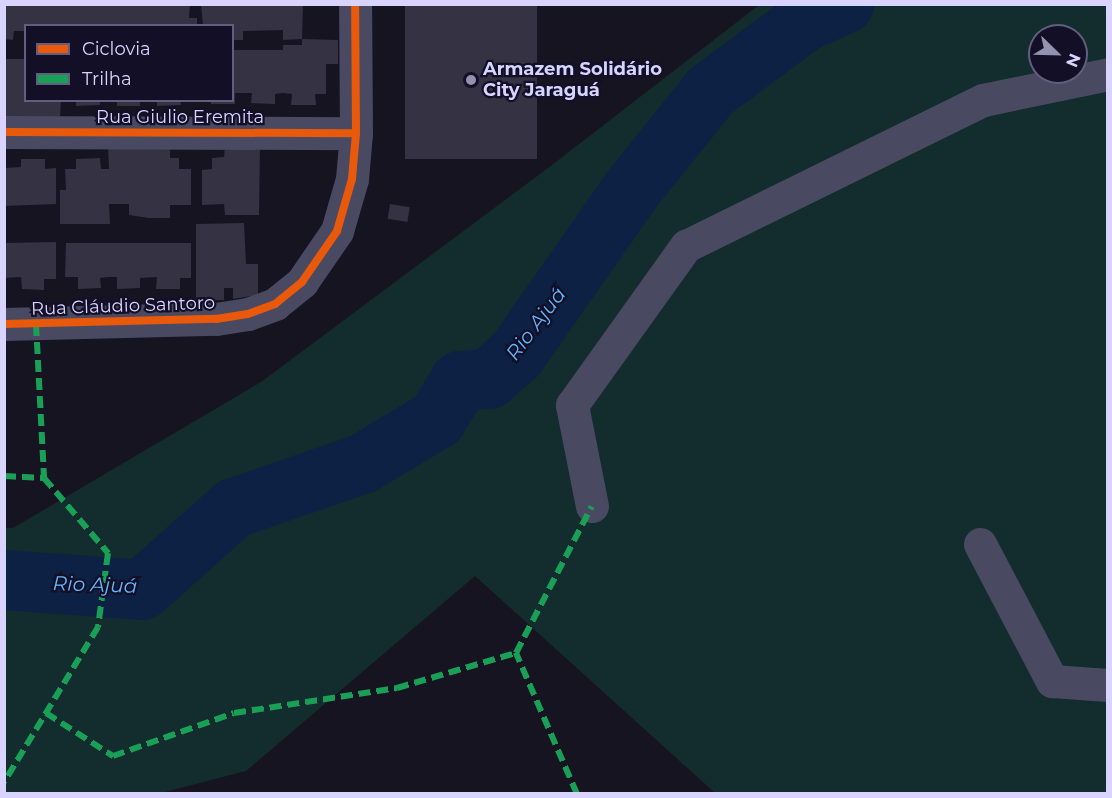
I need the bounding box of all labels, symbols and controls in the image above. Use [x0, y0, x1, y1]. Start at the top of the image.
legend [24, 24, 234, 102]
north arrow [1028, 24, 1088, 84]
text: Ciclovia [82, 38, 151, 60]
text: N [1062, 51, 1084, 70]
place label: Armazem Solidário City Jaraguá [483, 59, 662, 101]
text: Trilha [82, 68, 132, 90]
marker: Armazem Solidário City Jaraguá [464, 73, 478, 87]
street label: Rua Giulio Eremita [96, 106, 264, 128]
water label: Rio Ajuá [501, 283, 571, 365]
street label: Rua Cláudio Santoro [31, 292, 215, 320]
water label: Rio Ajuá [52, 572, 138, 598]

